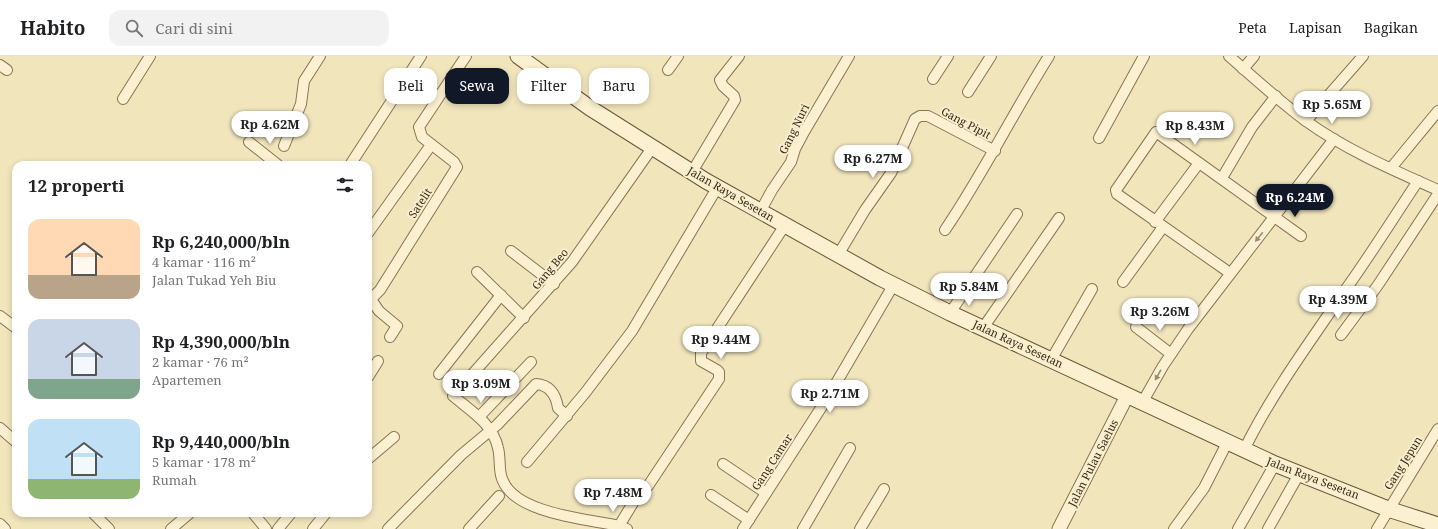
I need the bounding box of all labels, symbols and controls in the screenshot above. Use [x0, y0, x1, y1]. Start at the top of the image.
search box [109, 10, 389, 46]
text: Habito [20, 15, 85, 41]
icon: search [123, 17, 145, 39]
text: Cari di sini [155, 18, 233, 38]
text: Peta [1238, 18, 1267, 37]
text: Lapisan [1289, 18, 1342, 37]
text: Bagikan [1364, 18, 1418, 37]
chip: Beli [384, 68, 437, 104]
chip: Sewa [445, 68, 509, 104]
chip: Filter [517, 68, 581, 104]
chip: Baru [589, 68, 649, 104]
pin: Rp 5.65M [1291, 91, 1373, 125]
text: Rp 5.65M [1302, 95, 1362, 113]
street label: Gang Nuri [775, 101, 812, 156]
street label: Gang Pipit [939, 103, 994, 142]
pin: Rp 4.62M [229, 111, 311, 145]
pin: Rp 8.43M [1154, 112, 1236, 146]
text: Rp 4.62M [240, 115, 300, 133]
text: Rp 8.43M [1165, 116, 1225, 134]
pin: Rp 6.27M [832, 145, 914, 179]
text: Rp 6.27M [843, 149, 903, 167]
street label: Jalan Raya Sesetan [684, 162, 777, 225]
text: 12 properti [28, 174, 124, 197]
icon: filters [334, 174, 356, 196]
pin: Rp 6.24M [1254, 184, 1336, 218]
street label: Satelit [404, 185, 435, 221]
text: Rp 6.24M [1265, 188, 1325, 206]
text: Rp 6,240,000/bln [152, 230, 290, 253]
one-way arrow [1255, 231, 1264, 242]
icon: home [60, 235, 108, 283]
street label: Gang Beo [528, 245, 571, 292]
text: 4 kamar · 116 m² [152, 253, 256, 271]
text: Jalan Tukad Yeh Biu [152, 271, 276, 289]
pin: Rp 5.84M [928, 273, 1010, 307]
text: Rp 5.84M [939, 277, 999, 295]
pin: Rp 4.39M [1297, 286, 1379, 320]
text: Rp 4.39M [1308, 290, 1368, 308]
pin: Rp 3.26M [1119, 298, 1201, 332]
text: Rp 3.26M [1130, 302, 1190, 320]
street label: Jalan Raya Sesetan [970, 316, 1066, 371]
pin: Rp 9.44M [680, 326, 762, 360]
text: Rp 4,390,000/bln [152, 330, 290, 353]
text: Rp 9.44M [691, 330, 751, 348]
icon: home [60, 335, 108, 383]
text: 2 kamar · 76 m² [152, 353, 249, 371]
one-way arrow [1154, 369, 1161, 381]
pin: Rp 3.09M [440, 370, 522, 404]
text: Apartemen [152, 371, 222, 389]
text: Rp 3.09M [451, 374, 511, 392]
pin: Rp 2.71M [789, 380, 871, 414]
text: Rp 2.71M [800, 384, 860, 402]
street label: Jalan Pulau Saelus [1064, 416, 1121, 510]
text: Rp 9,440,000/bln [152, 430, 290, 453]
street label: Gang Camar [748, 430, 796, 493]
street label: Gang Jepun [1380, 433, 1425, 492]
icon: home [60, 435, 108, 483]
text: 5 kamar · 178 m² [152, 453, 256, 471]
street label: Jalan Raya Sesetan [1264, 453, 1362, 502]
text: Rumah [152, 471, 197, 489]
pin: Rp 7.48M [572, 479, 654, 513]
text: Rp 7.48M [583, 483, 643, 501]

